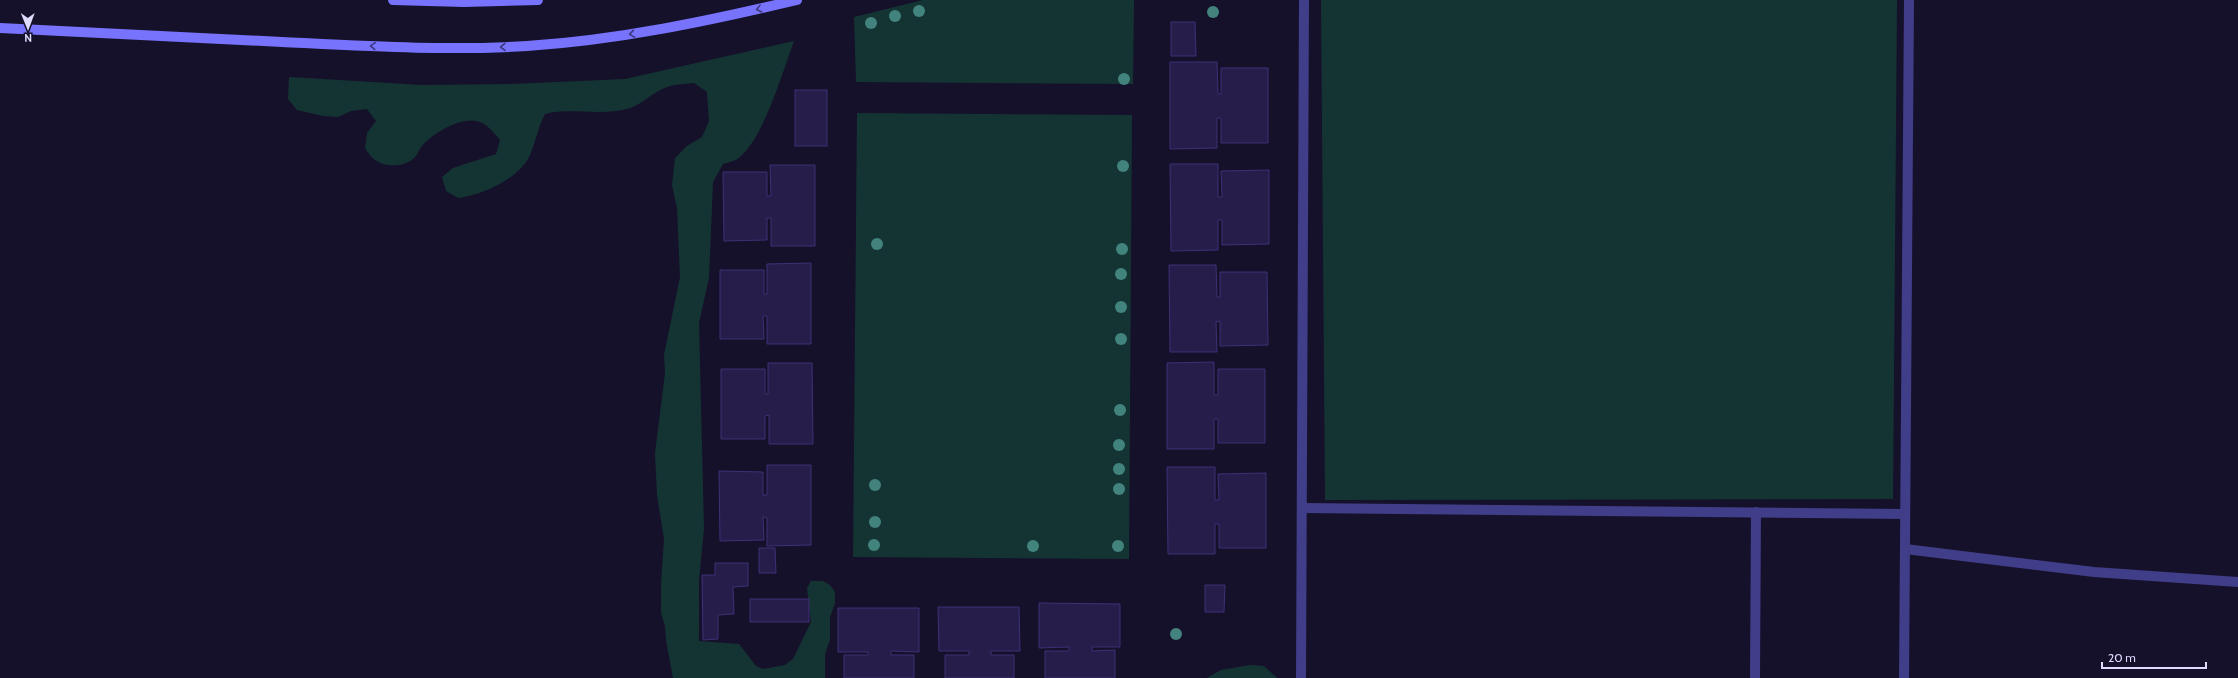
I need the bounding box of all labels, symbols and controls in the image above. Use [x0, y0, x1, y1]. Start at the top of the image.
one-way arrow [756, 4, 763, 13]
north arrow [8, 8, 48, 48]
one-way arrow [629, 29, 635, 38]
text: N [24, 31, 32, 45]
one-way arrow [370, 42, 376, 51]
one-way arrow [500, 42, 506, 51]
scale bar [2102, 644, 2206, 670]
text: 20 m [2108, 650, 2136, 665]

